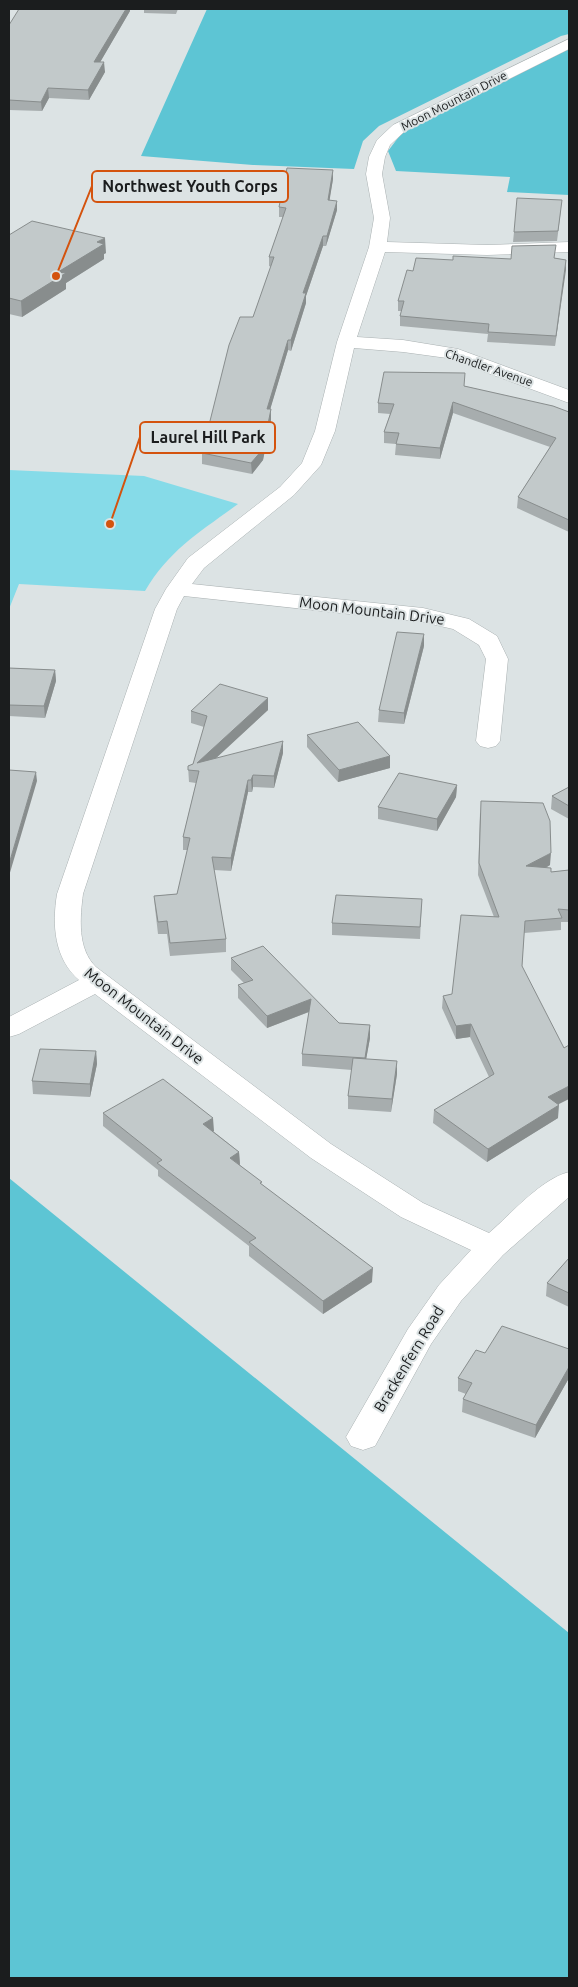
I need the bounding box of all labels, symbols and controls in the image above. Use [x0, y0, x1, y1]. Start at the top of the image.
street label: Moon Mountain Drive [399, 68, 509, 133]
callout: Northwest Youth Corps [92, 171, 288, 202]
text: Northwest Youth Corps [102, 177, 278, 195]
street label: Chandler Avenue [444, 346, 535, 389]
callout: Laurel Hill Park [140, 422, 275, 453]
text: Laurel Hill Park [151, 428, 265, 446]
street label: Moon Mountain Drive [298, 593, 446, 628]
street label: Moon Mountain Drive [81, 964, 207, 1067]
street label: Brackenfern Road [370, 1303, 447, 1415]

